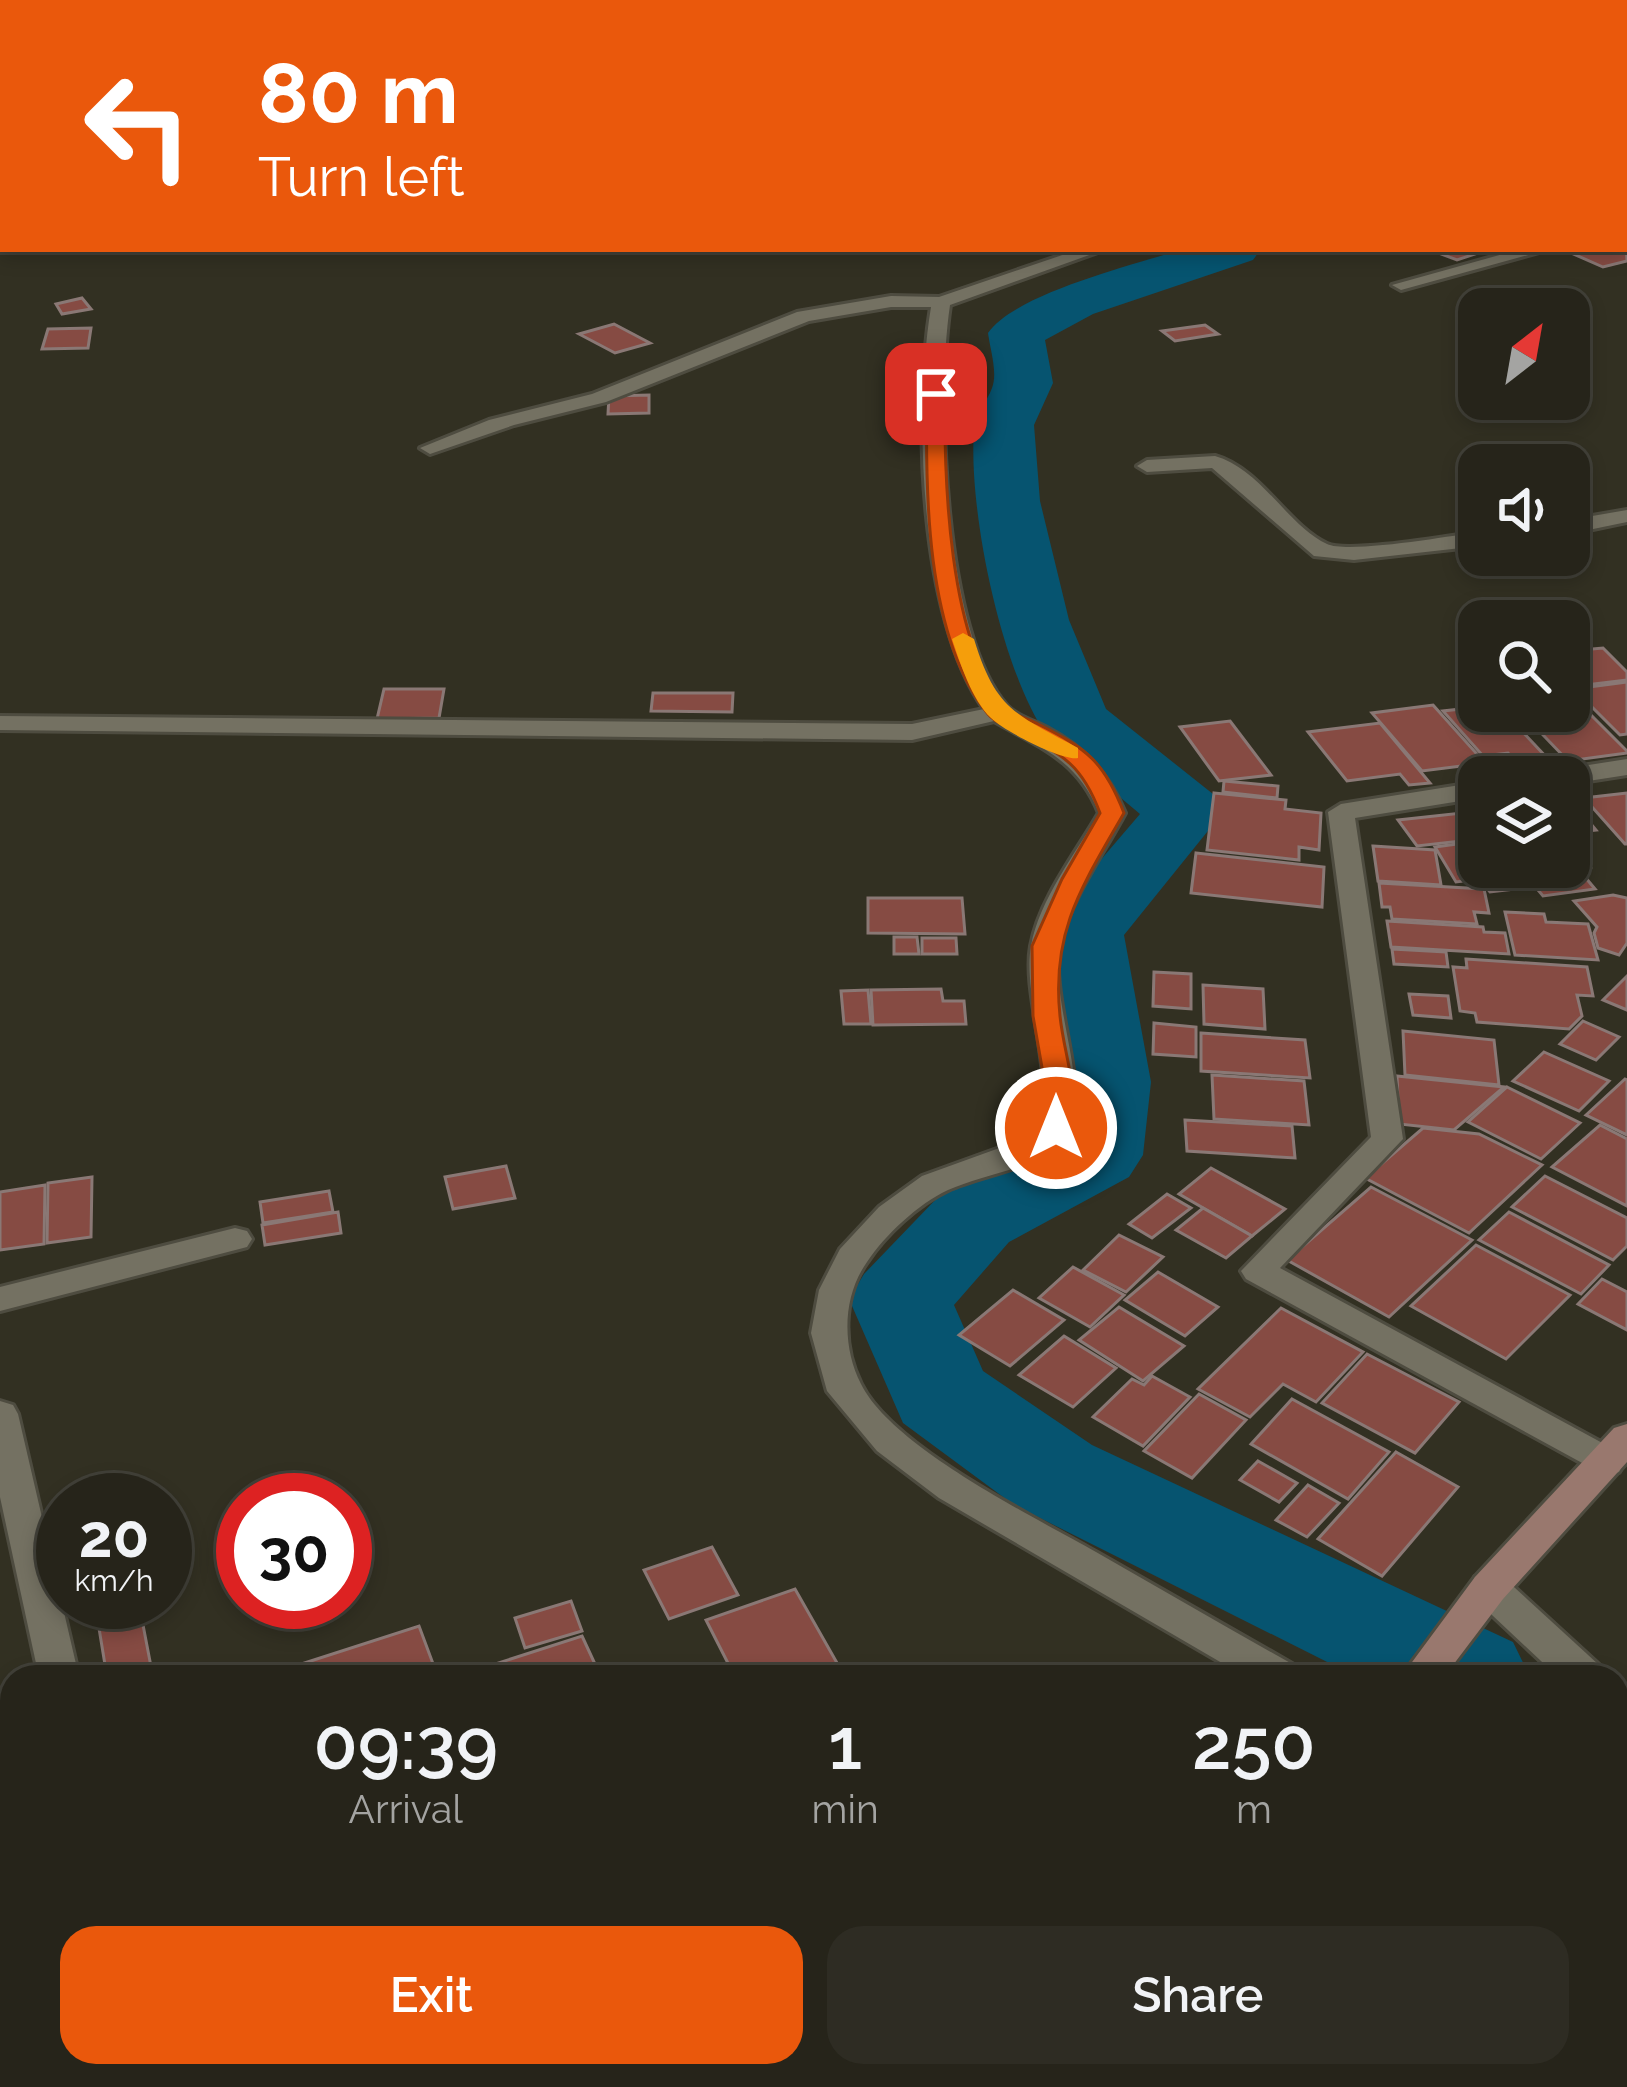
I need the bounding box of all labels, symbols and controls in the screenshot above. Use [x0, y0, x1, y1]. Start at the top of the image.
text: 80 m [258, 44, 459, 143]
icon: left [60, 48, 216, 204]
text: Turn left [258, 145, 465, 209]
north arrow [1458, 288, 1590, 420]
map controls [1458, 288, 1590, 888]
pin [885, 343, 987, 445]
icon: arrive [903, 361, 969, 427]
button: sound [1458, 444, 1590, 576]
button: search [1458, 600, 1590, 732]
button: layers [1458, 756, 1590, 888]
position arrow [993, 1065, 1119, 1191]
speed limit sign: 30 [216, 1473, 372, 1629]
text: 20 [79, 1501, 149, 1571]
text: km/h [74, 1563, 154, 1598]
text: 09:39 [313, 1701, 498, 1786]
text: 1 [828, 1701, 862, 1786]
text: 250 [1192, 1701, 1316, 1786]
text: Arrival [349, 1786, 463, 1832]
text: min [812, 1786, 879, 1832]
text: m [1236, 1786, 1272, 1832]
button: Exit [60, 1926, 803, 2064]
button: Share [827, 1926, 1569, 2064]

